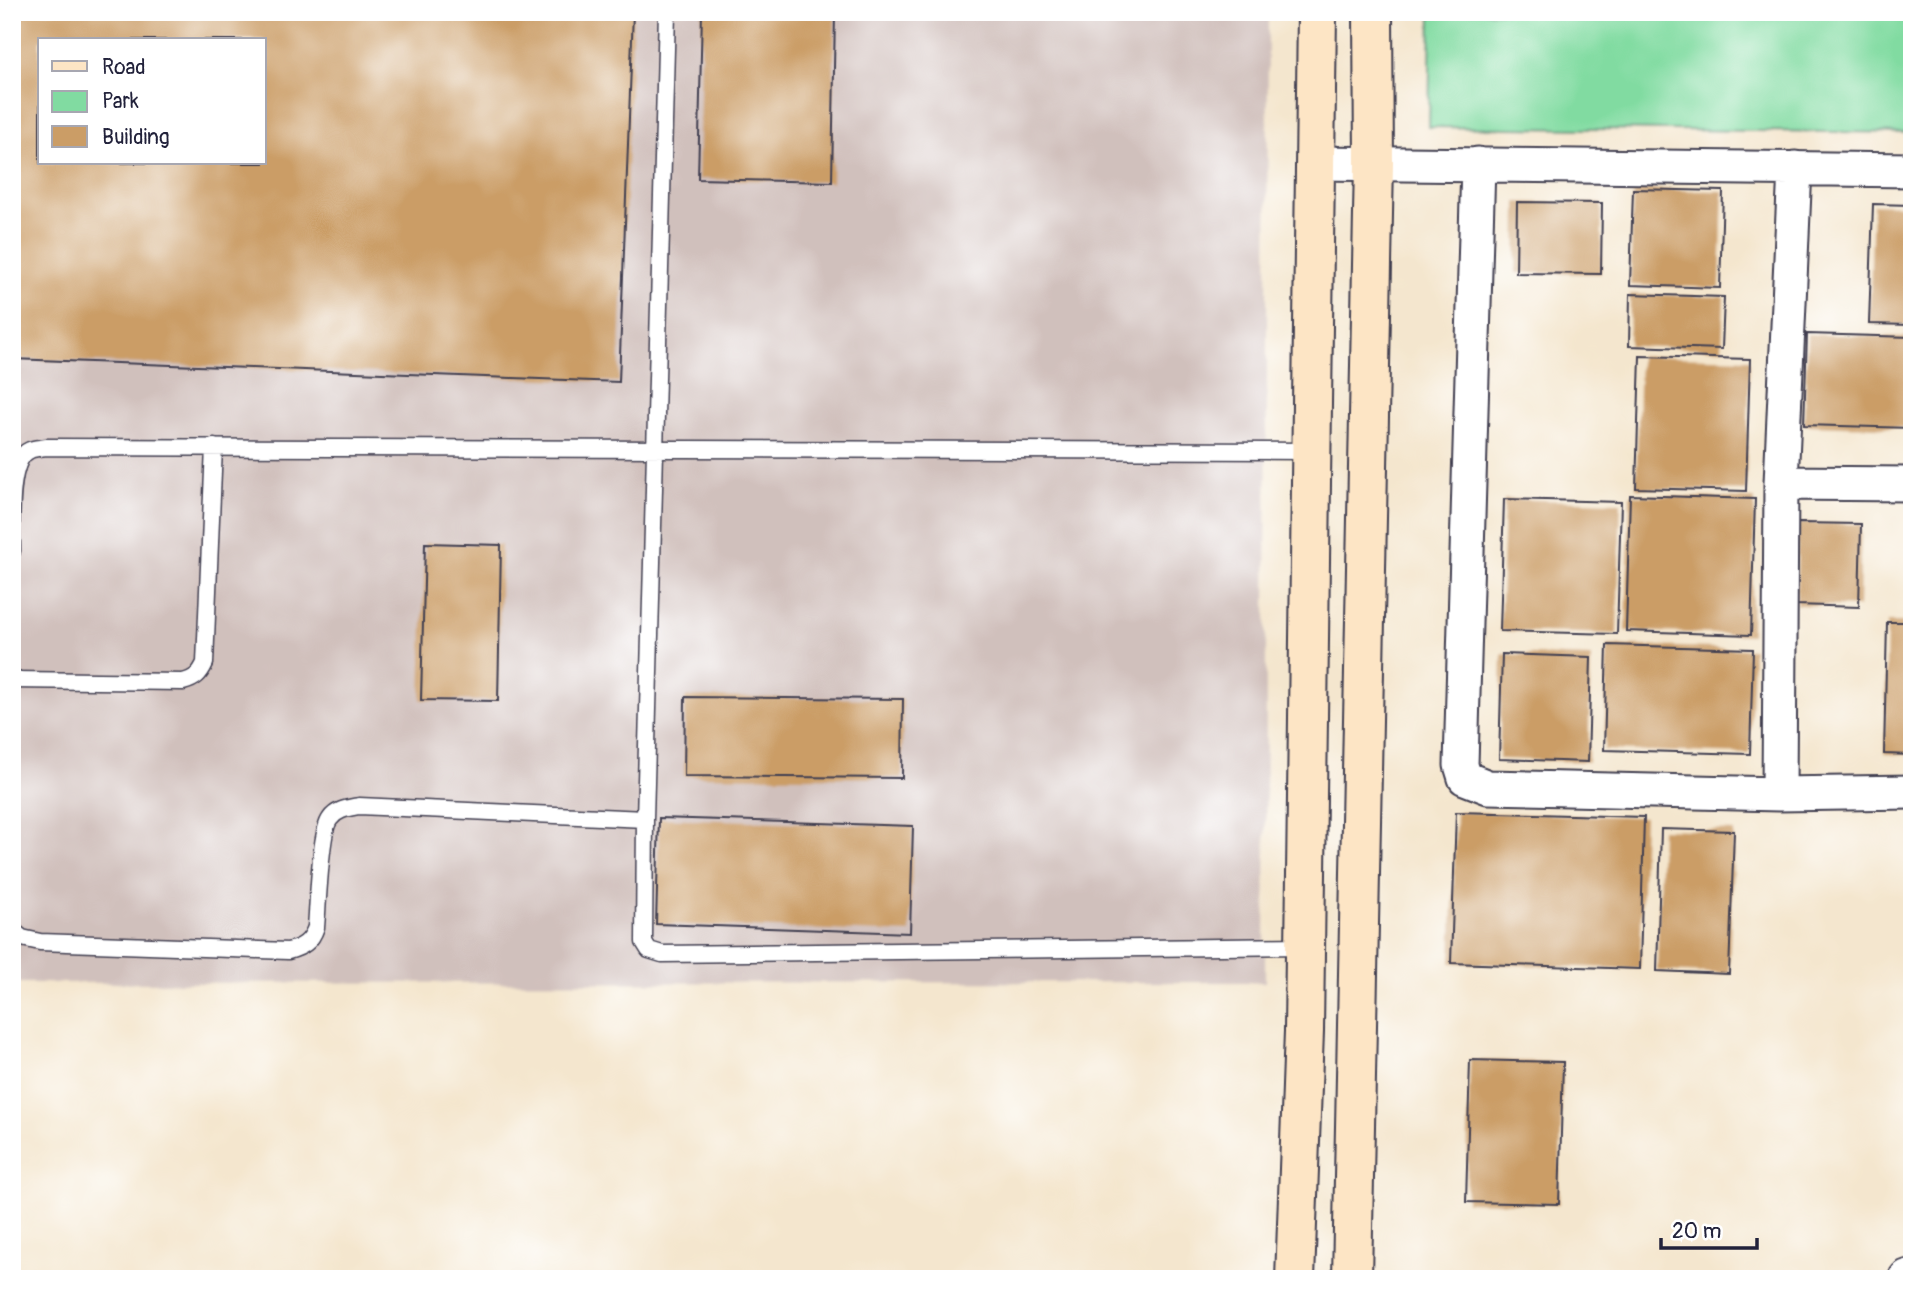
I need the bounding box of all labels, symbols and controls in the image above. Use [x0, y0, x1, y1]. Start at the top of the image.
legend [38, 38, 266, 164]
text: Road [102, 54, 146, 81]
text: Park [102, 88, 139, 115]
text: Building [102, 124, 169, 151]
scale bar [1661, 1207, 1758, 1251]
text: 20 m [1672, 1218, 1721, 1245]

